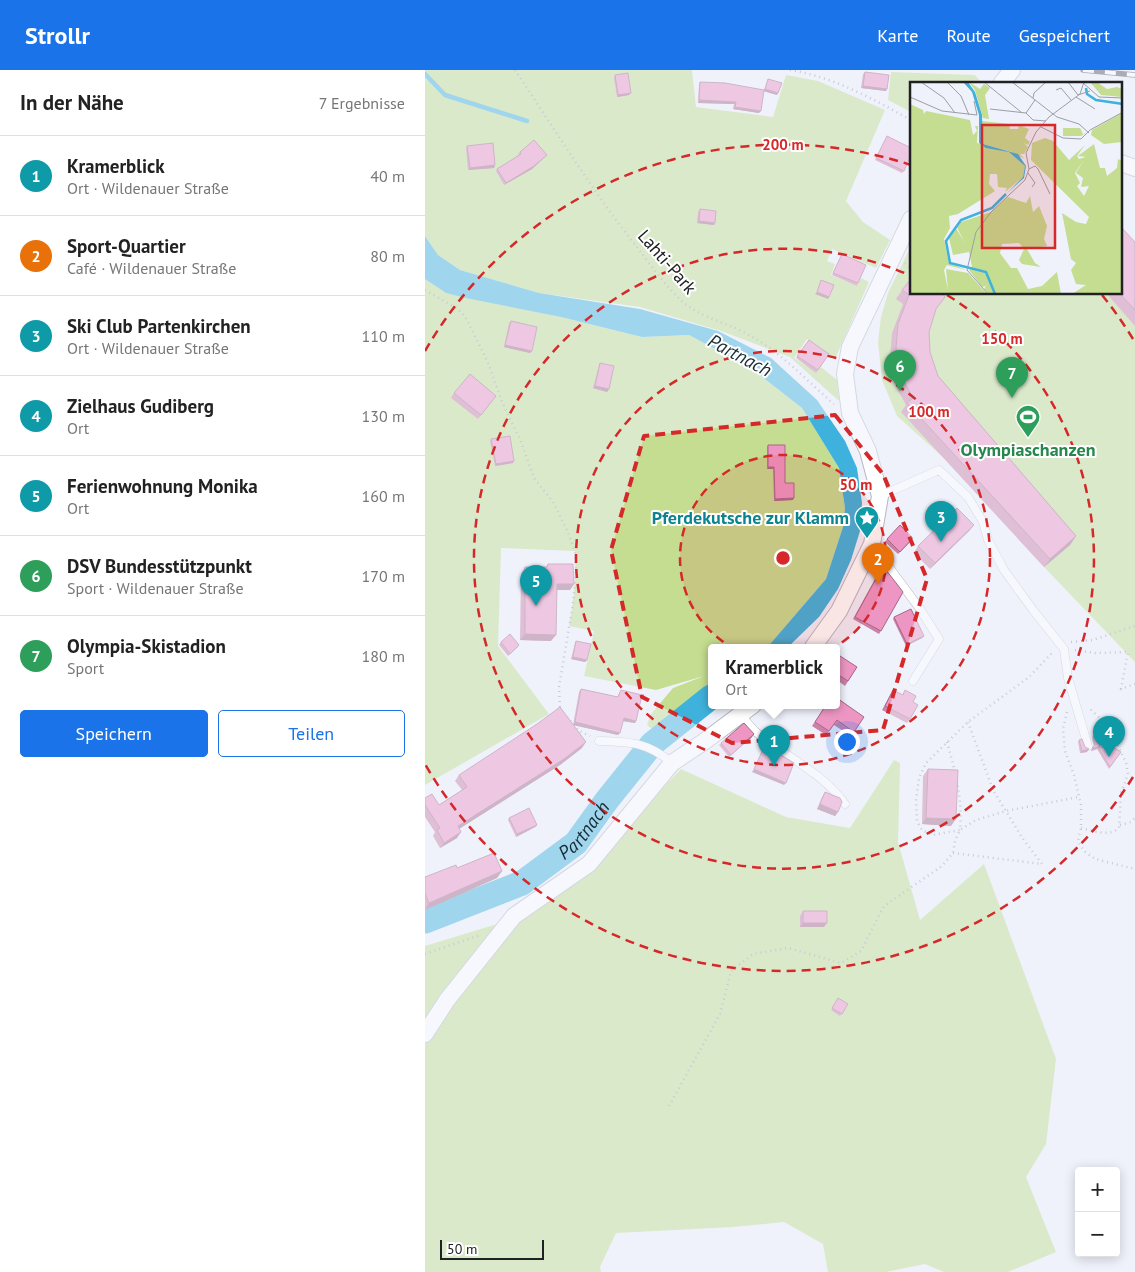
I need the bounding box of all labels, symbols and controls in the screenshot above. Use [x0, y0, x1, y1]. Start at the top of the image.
text: Strollr [25, 20, 90, 51]
text: Karte [877, 24, 918, 47]
text: Route [946, 24, 991, 47]
text: Gespeichert [1019, 24, 1110, 47]
inset map [910, 82, 1123, 295]
text: In der Nähe [20, 89, 124, 116]
text: 7 Ergebnisse [319, 93, 405, 113]
text: 200 m [762, 135, 804, 154]
text: Kramerblick [67, 154, 165, 178]
text: 1 [31, 166, 41, 186]
text: 40 m [370, 166, 405, 186]
text: Ort · Wildenauer Straße [67, 178, 229, 198]
street label: Lahti-Park [633, 225, 702, 299]
text: Sport-Quartier [67, 234, 186, 258]
text: 2 [31, 246, 41, 266]
text: 80 m [370, 246, 405, 266]
text: Café · Wildenauer Straße [67, 258, 236, 278]
text: Ski Club Partenkirchen [67, 314, 251, 338]
text: 3 [31, 326, 41, 346]
text: 110 m [362, 326, 405, 346]
water label: Partnach [704, 328, 776, 382]
text: 150 m [981, 329, 1023, 348]
text: Ort · Wildenauer Straße [67, 338, 229, 358]
pin: 6 [884, 350, 916, 391]
pin: 7 [996, 357, 1028, 398]
text: Zielhaus Gudiberg [67, 394, 214, 418]
text: 100 m [908, 402, 950, 421]
sports icon: Olympiaschanzen [1015, 404, 1041, 438]
text: 4 [31, 406, 41, 426]
text: 130 m [362, 406, 405, 426]
text: Ort [67, 418, 89, 438]
place label: Olympiaschanzen [961, 438, 1095, 461]
text: Ferienwohnung Monika [67, 474, 258, 498]
text: 50 m [840, 475, 872, 494]
text: 5 [31, 486, 41, 506]
text: 160 m [362, 486, 405, 506]
text: Ort [67, 498, 89, 518]
pin: 3 [925, 501, 957, 542]
place icon: Pferdekutsche zur Klamm [854, 505, 880, 539]
place label: Pferdekutsche zur Klamm [652, 506, 849, 529]
pin: 2 [862, 543, 894, 584]
centre of rings [774, 549, 792, 567]
text: DSV Bundesstützpunkt [67, 554, 252, 578]
pin: 5 [520, 565, 552, 606]
text: 6 [31, 566, 41, 586]
text: 170 m [362, 566, 405, 586]
text: Sport · Wildenauer Straße [67, 578, 244, 598]
text: Olympia-Skistadion [67, 634, 226, 658]
popup [708, 644, 840, 709]
text: 7 [31, 646, 41, 666]
text: 180 m [362, 646, 405, 666]
text: Kramerblick [725, 655, 823, 679]
text: Sport [67, 658, 104, 678]
text: Ort [725, 679, 748, 699]
button: Speichern [20, 710, 208, 757]
button: Teilen [218, 710, 405, 757]
pin: 4 [1093, 716, 1125, 757]
pin: 1 [758, 725, 790, 766]
your location [834, 729, 860, 755]
water label: Partnach [553, 796, 614, 864]
map controls [1075, 1167, 1120, 1257]
button: + [1075, 1167, 1120, 1212]
button: − [1075, 1212, 1120, 1257]
scale bar [440, 1237, 544, 1260]
text: 50 m [447, 1240, 477, 1258]

